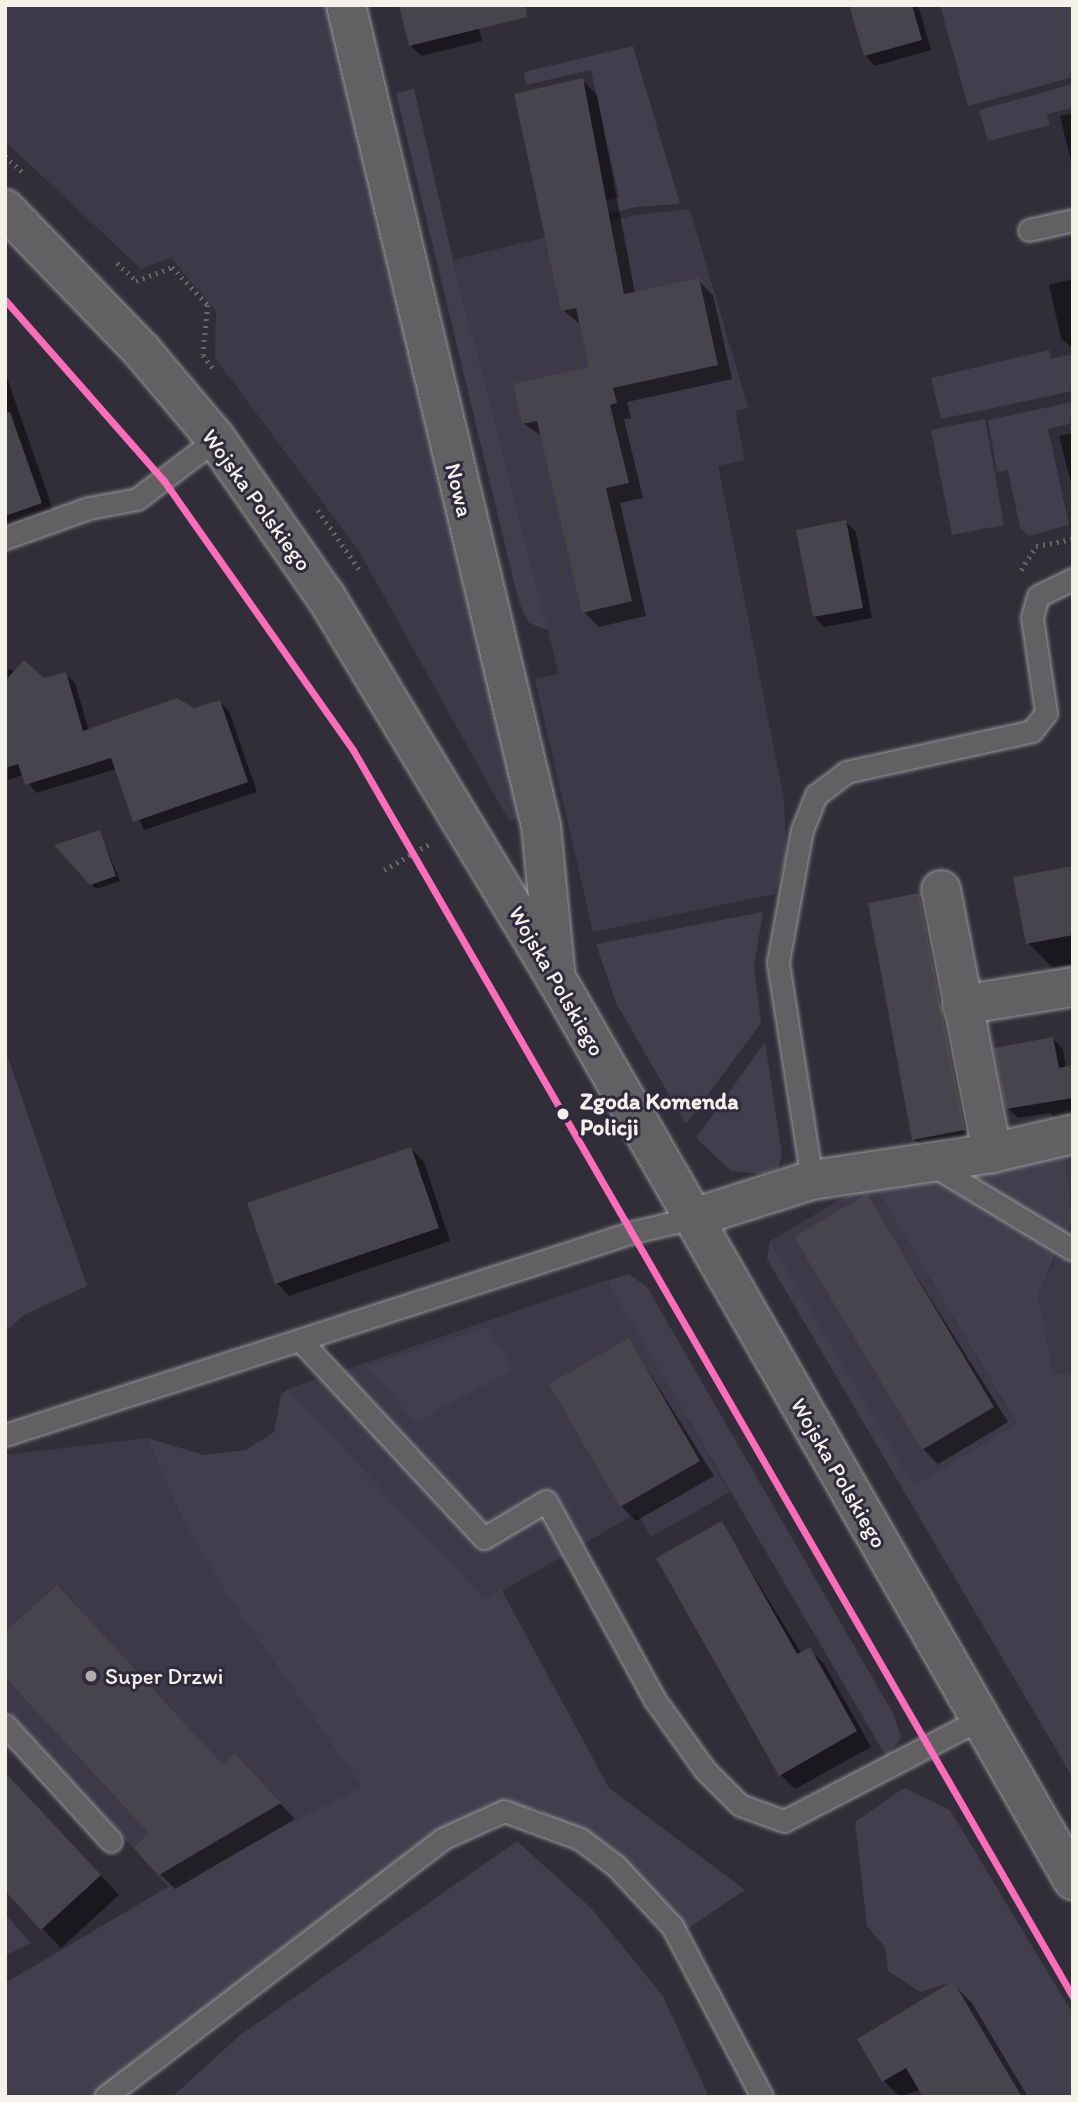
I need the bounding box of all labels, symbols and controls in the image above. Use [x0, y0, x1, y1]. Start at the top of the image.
street label: Wojska Polskiego [196, 424, 318, 576]
street label: Nowa [439, 460, 479, 520]
street label: Wojska Polskiego [503, 901, 611, 1061]
place label: Zgoda Komenda Policji [580, 1087, 739, 1141]
marker: Zgoda Komenda Policji [552, 1103, 574, 1125]
street label: Wojska Polskiego [785, 1393, 893, 1553]
place label: Super Drzwi [105, 1662, 224, 1690]
marker: Super Drzwi [83, 1668, 99, 1684]

